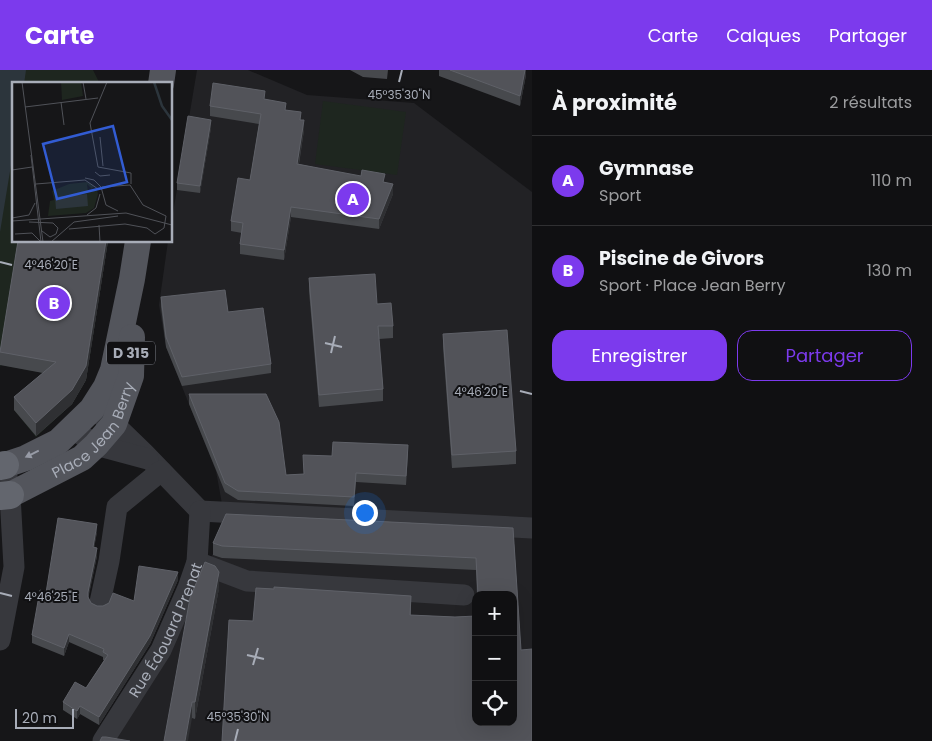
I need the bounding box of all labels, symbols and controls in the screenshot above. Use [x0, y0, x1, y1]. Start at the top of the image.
text: Carte [25, 19, 94, 52]
text: Carte [648, 23, 698, 48]
text: Calques [726, 23, 801, 48]
text: Partager [829, 23, 907, 48]
inset map [12, 82, 172, 242]
text: 45°35'30"N [367, 86, 431, 103]
text: À proximité [552, 88, 677, 117]
text: 2 résultats [829, 91, 912, 114]
text: Gymnase [599, 155, 694, 182]
text: A [562, 169, 574, 192]
text: 110 m [871, 169, 912, 192]
pin: A [337, 180, 369, 218]
text: Sport [599, 184, 641, 207]
text: Piscine de Givors [599, 245, 764, 272]
text: 4°46'20"E [24, 256, 78, 273]
text: B [563, 259, 573, 282]
text: 130 m [867, 259, 912, 282]
text: Sport · Place Jean Berry [599, 274, 786, 297]
pin: B [38, 284, 70, 322]
button: Enregistrer [552, 330, 727, 381]
button: Partager [737, 330, 912, 381]
road number: D 315 [107, 342, 155, 364]
street label: Place Jean Berry [48, 378, 139, 482]
text: 4°46'20"E [454, 383, 508, 400]
one-way arrow [25, 451, 39, 459]
your location [352, 500, 378, 526]
street label: Rue Édouard Prenat [123, 560, 207, 701]
text: 4°46'25"E [24, 588, 78, 605]
map controls [472, 591, 517, 726]
button: + [472, 591, 517, 636]
button: − [472, 636, 517, 681]
button: locate [472, 681, 517, 726]
scale bar [15, 706, 74, 729]
text: 20 m [22, 708, 57, 728]
text: 45°35'30"N [206, 708, 270, 725]

